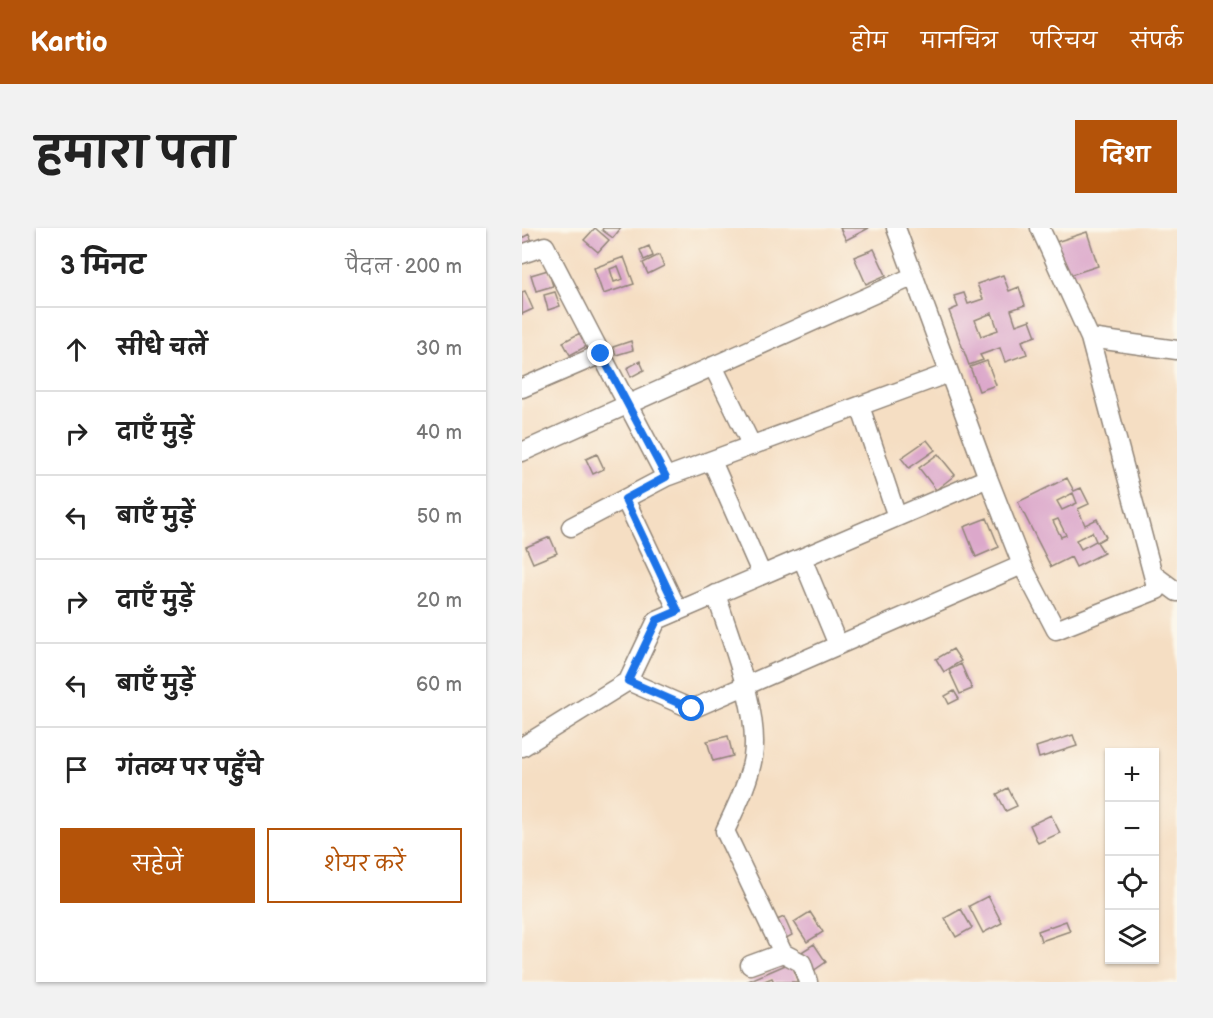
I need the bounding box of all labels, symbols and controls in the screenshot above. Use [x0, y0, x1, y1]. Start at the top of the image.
text: Kartio [30, 26, 108, 59]
text: होम [851, 29, 888, 54]
text: मानचित्र [921, 29, 998, 54]
text: परिचय [1031, 29, 1097, 54]
text: संपर्क [1130, 29, 1183, 54]
button: दिशा [1075, 120, 1177, 193]
text: हमारा पता [36, 129, 234, 180]
text: 3 मिनट [60, 251, 145, 282]
text: पैदल · 200 m [345, 255, 462, 279]
icon: ahead [60, 333, 93, 366]
text: सीधे चलें [117, 335, 207, 362]
text: 30 m [416, 337, 462, 361]
route end [587, 340, 613, 366]
icon: right [60, 417, 93, 450]
text: दाएँ मुड़ें [117, 419, 194, 446]
text: 40 m [416, 421, 462, 445]
icon: left [60, 501, 93, 534]
text: बाएँ मुड़ें [117, 503, 195, 530]
text: 50 m [417, 505, 462, 529]
icon: right [60, 585, 93, 618]
text: दाएँ मुड़ें [117, 587, 194, 614]
text: 20 m [417, 589, 462, 613]
icon: left [60, 669, 93, 702]
text: बाएँ मुड़ें [117, 671, 195, 698]
text: 60 m [416, 673, 462, 697]
route start [678, 695, 704, 721]
map controls [1105, 748, 1159, 964]
button: + [1105, 748, 1159, 802]
icon: arrive [60, 753, 93, 786]
text: गंतव्य पर पहुँचे [117, 755, 263, 782]
button: − [1105, 802, 1159, 856]
button: सहेजें [60, 828, 255, 903]
button: शेयर करें [267, 828, 462, 903]
button: locate [1105, 856, 1159, 910]
button: layers [1105, 910, 1159, 964]

